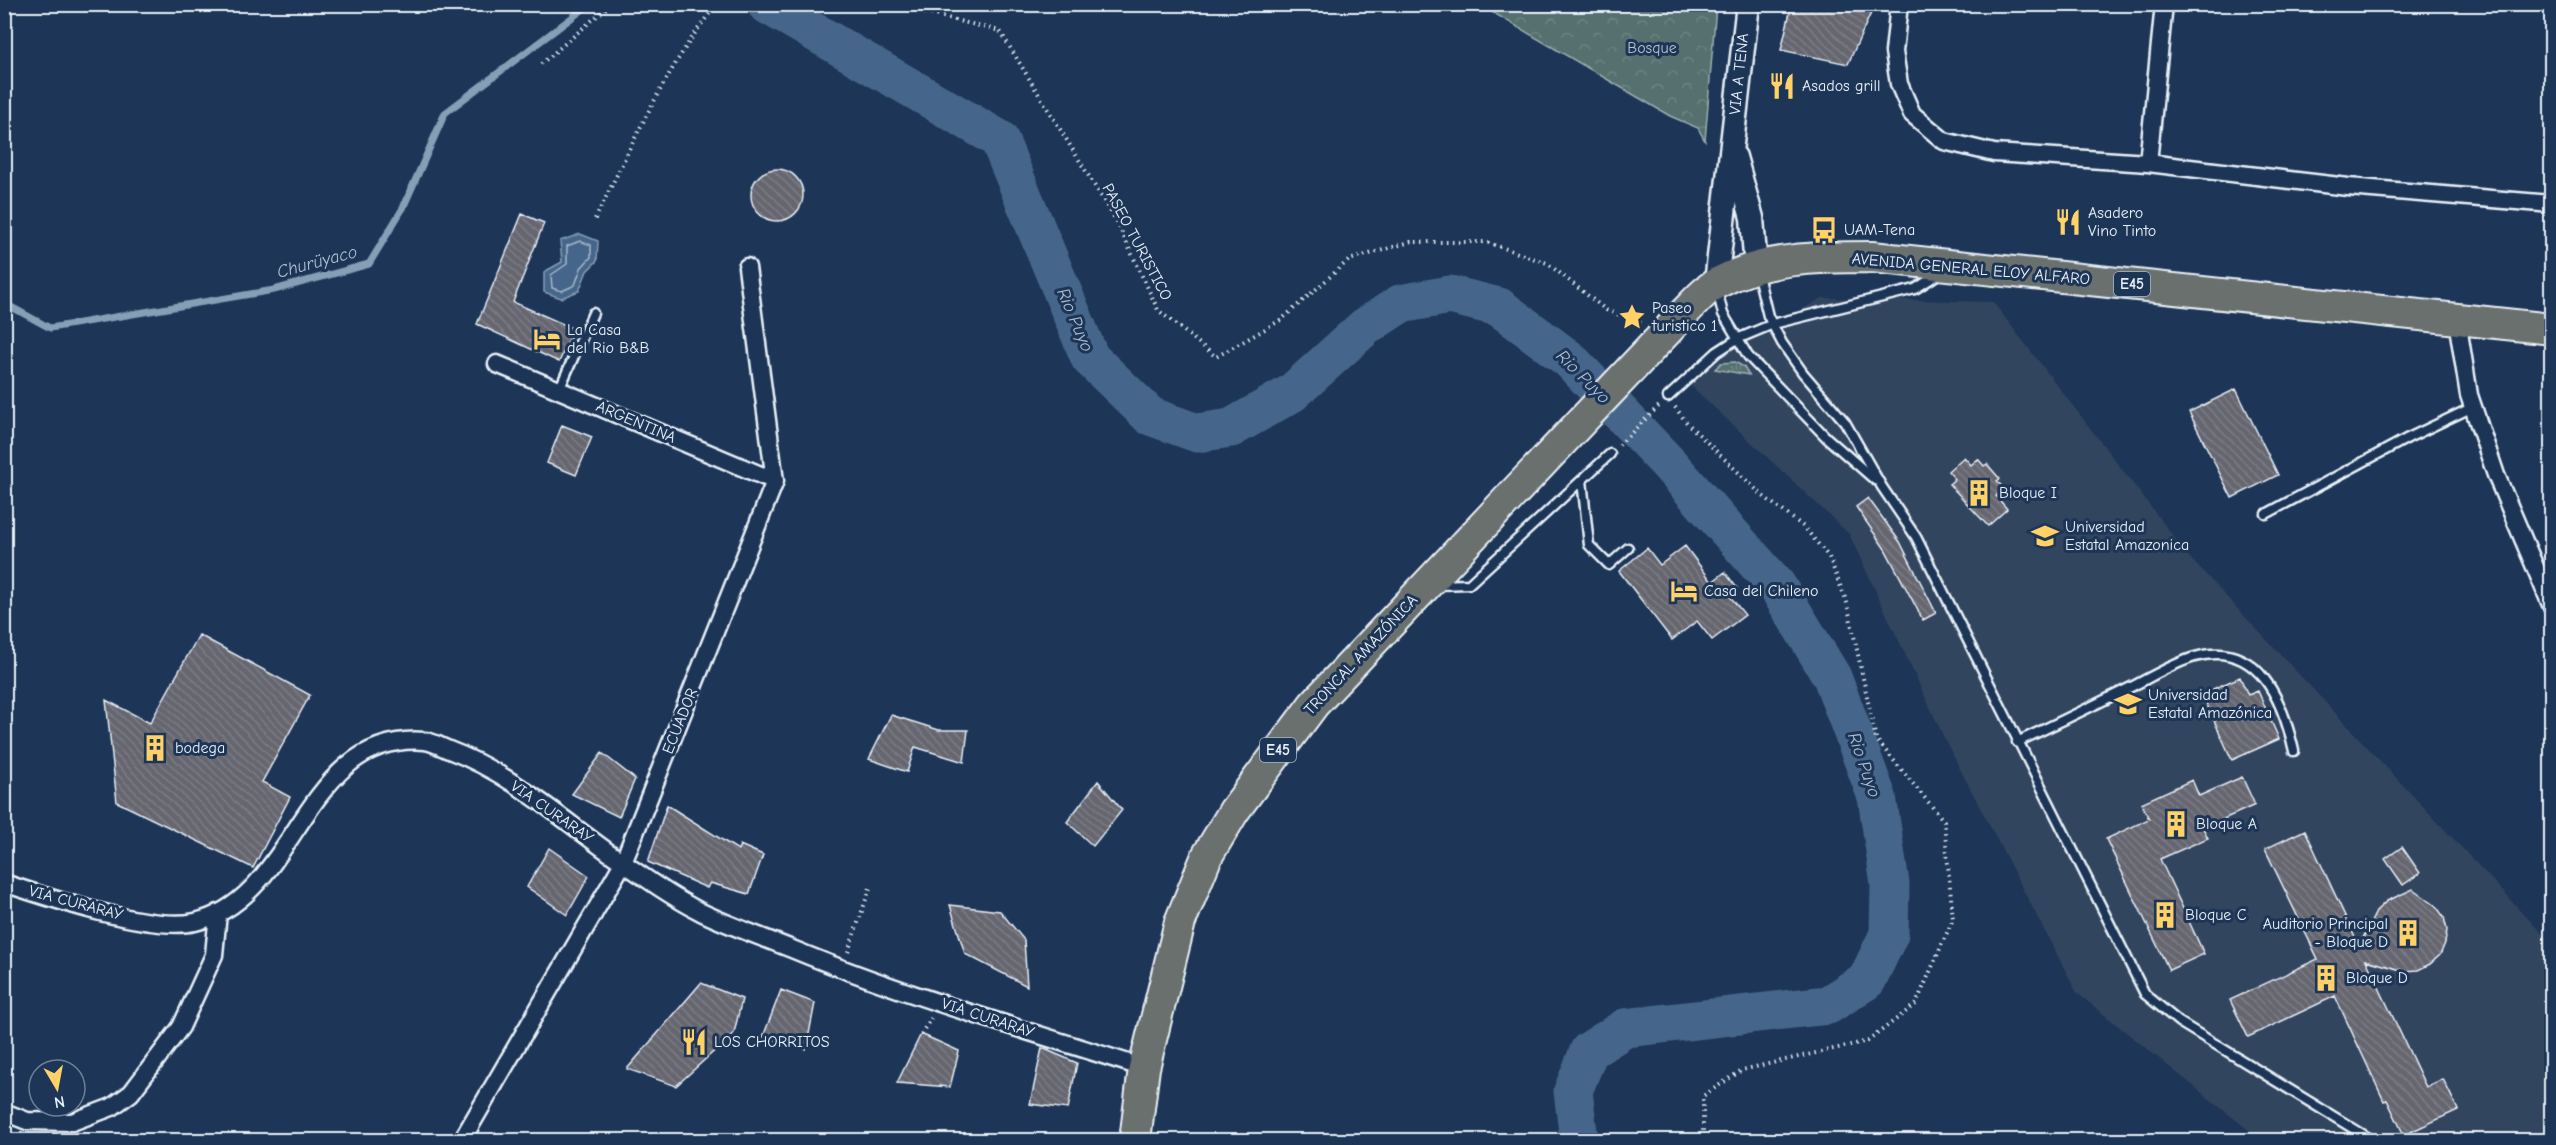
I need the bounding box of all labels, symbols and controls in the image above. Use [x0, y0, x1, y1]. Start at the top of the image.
street label: VIA A TENA [1726, 32, 1752, 116]
park label: Bosque [1627, 39, 1677, 57]
restaurant icon: Asados grill [1767, 71, 1797, 101]
place label: Asados grill [1802, 77, 1880, 95]
street label: PASEO TURISTICO [1099, 180, 1175, 304]
place label: Asadero Vino Tinto [2088, 204, 2156, 240]
restaurant icon: Asadero Vino Tinto [2053, 207, 2083, 237]
bus stop icon: UAM-Tena [1809, 215, 1839, 245]
place label: UAM-Tena [1844, 221, 1915, 239]
water label: Churüyaco [275, 241, 359, 283]
street label: AVENIDA GENERAL ELOY ALFARO [1851, 250, 2091, 288]
road number: E45 [2114, 272, 2150, 296]
water label: Rio Puyo [1052, 285, 1098, 355]
place label: Paseo turistico 1 [1651, 299, 1717, 335]
place icon: Paseo turistico 1 [1617, 302, 1647, 332]
place label: La Casa del Rio B&B [567, 321, 650, 357]
hotel icon: La Casa del Rio B&B [532, 324, 562, 354]
water label: Rio Puyo [1552, 346, 1614, 408]
street label: ARGENTINA [593, 397, 679, 447]
building icon: Bloque I [1964, 478, 1994, 508]
place label: Bloque I [1999, 484, 2057, 502]
place label: Universidad Estatal Amazonica [2065, 518, 2189, 554]
school or university icon: Universidad Estatal Amazonica [2030, 521, 2060, 551]
hotel icon: Casa del Chileno [1669, 576, 1699, 606]
place label: Casa del Chileno [1704, 582, 1819, 600]
street label: TRONCAL AMAZÓNICA [1300, 590, 1421, 719]
street label: ECUADOR [659, 685, 702, 757]
place label: Universidad Estatal Amazónica [2148, 686, 2272, 722]
school or university icon: Universidad Estatal Amazónica [2113, 689, 2143, 719]
water label: Rio Puyo [1843, 730, 1885, 800]
building icon: bodega [140, 733, 170, 763]
road number: E45 [1260, 738, 1296, 762]
place label: bodega [175, 739, 225, 757]
street label: VIA CURARAY [507, 777, 597, 847]
building icon: Bloque A [2161, 809, 2191, 839]
place label: Bloque A [2196, 815, 2257, 833]
street label: VIA CURARAY [27, 882, 125, 924]
building icon: Bloque C [2150, 900, 2180, 930]
place label: Bloque C [2185, 906, 2247, 924]
place label: Auditorio Principal - Bloque D [2263, 915, 2388, 951]
building icon: Auditorio Principal - Bloque D [2393, 918, 2423, 948]
building icon: Bloque D [2311, 963, 2341, 993]
place label: Bloque D [2346, 969, 2408, 987]
street label: VIA CURARAY [939, 995, 1037, 1042]
restaurant icon: LOS CHORRITOS [679, 1027, 709, 1057]
place label: LOS CHORRITOS [714, 1033, 830, 1051]
north arrow [27, 1058, 87, 1118]
text: N [53, 1092, 66, 1112]

